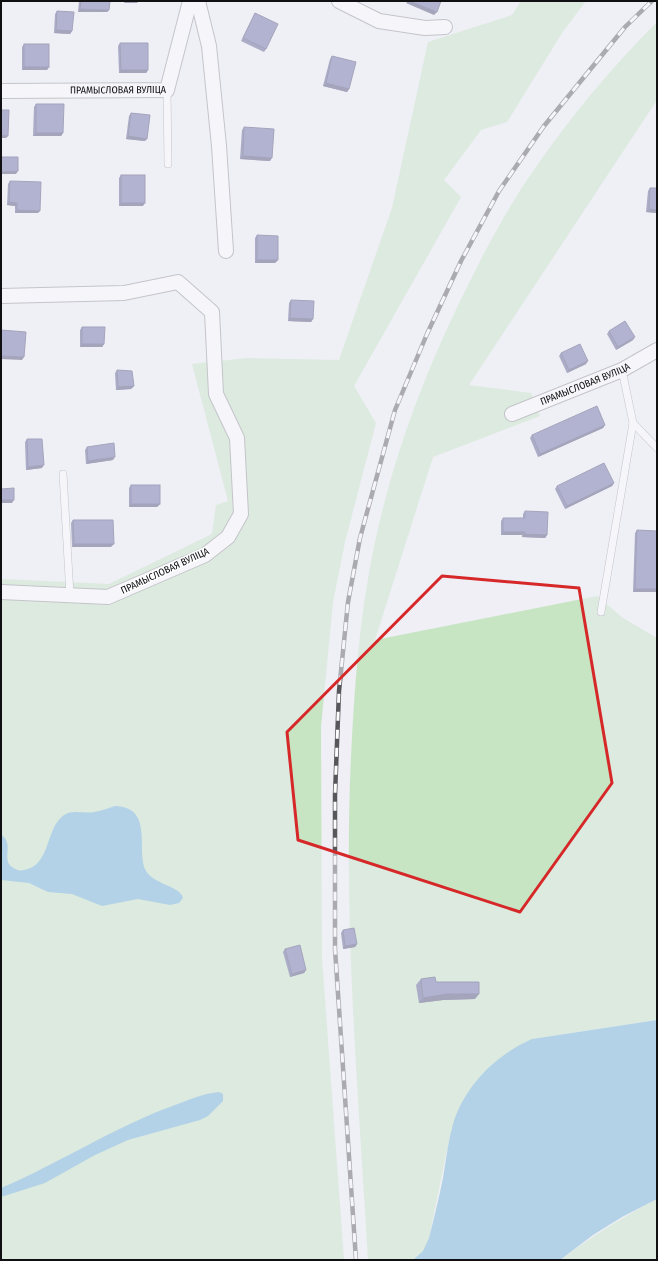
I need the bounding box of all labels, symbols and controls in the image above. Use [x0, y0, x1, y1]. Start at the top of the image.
street label: ПРАМЫСЛОВАЯ ВУЛІЦА [70, 84, 167, 97]
street label: ПРАМЫСЛОВАЯ ВУЛІЦА [539, 360, 633, 408]
street label: ПРАМЫСЛОВАЯ ВУЛІЦА [119, 545, 212, 597]

